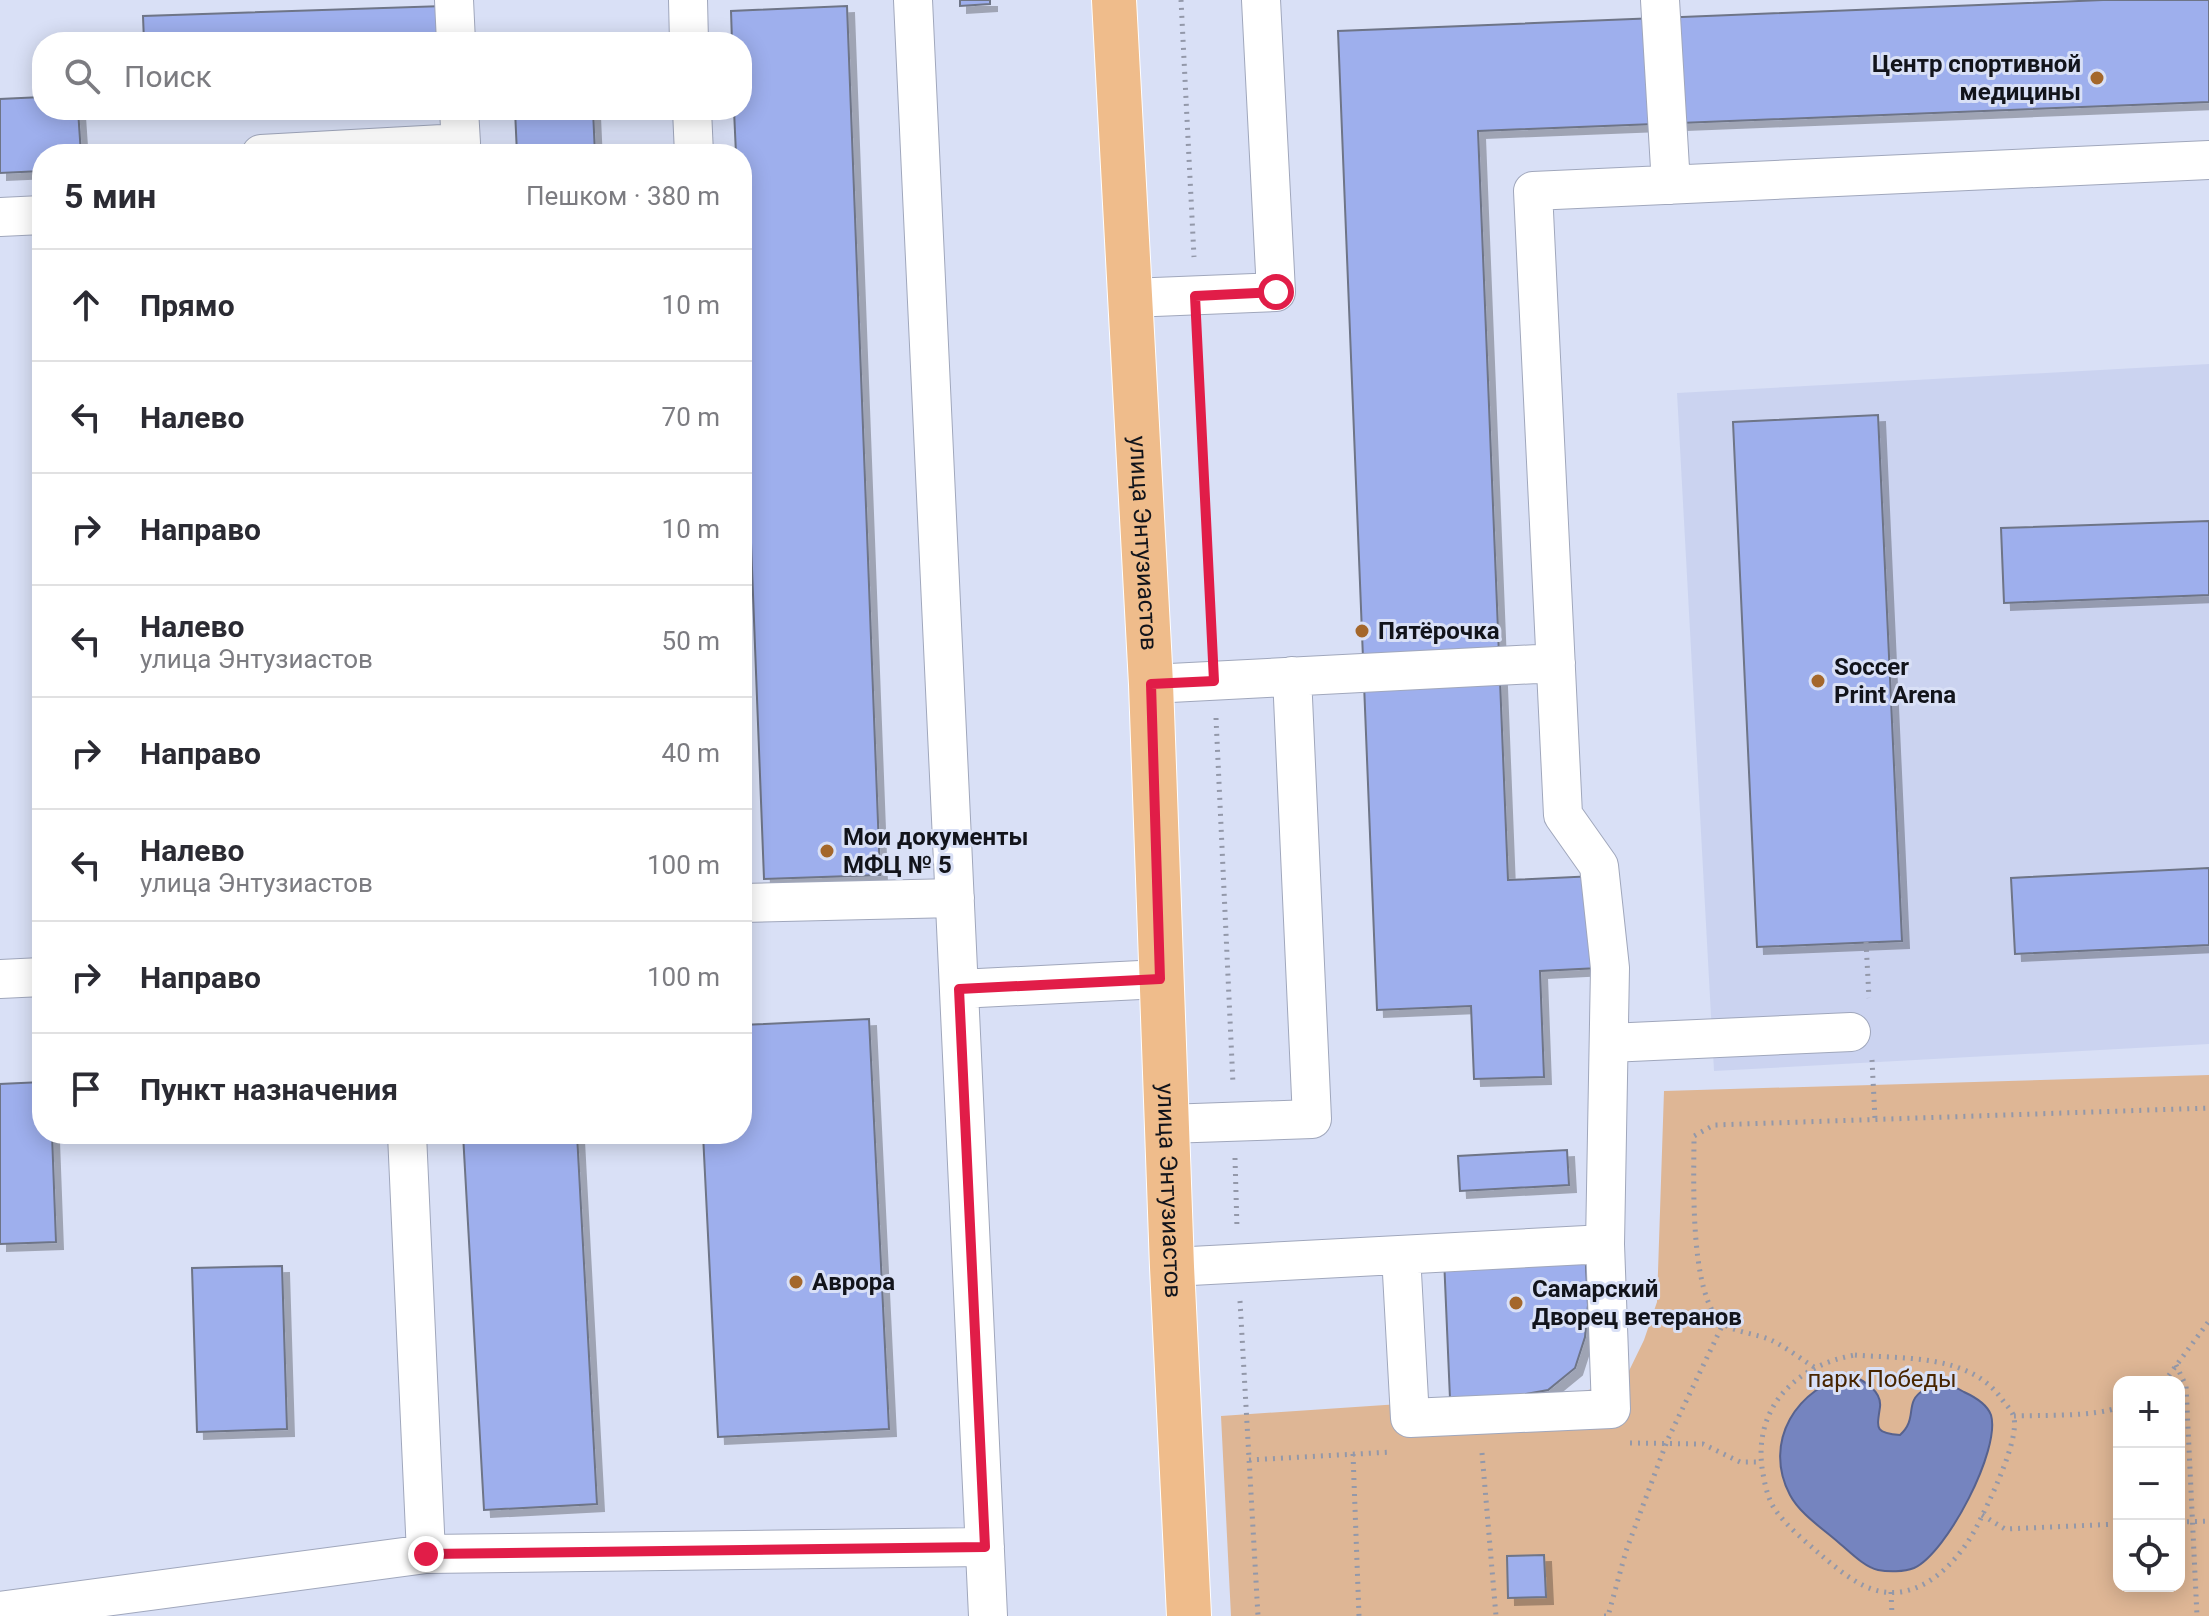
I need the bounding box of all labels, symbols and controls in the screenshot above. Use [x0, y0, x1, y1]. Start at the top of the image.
search box [32, 32, 752, 120]
place label: Центр спортивной медицины [1872, 50, 2081, 106]
icon: search [60, 54, 104, 98]
text: Поиск [124, 59, 212, 94]
marker: Центр спортивной медицины [2088, 69, 2106, 87]
text: 5 мин [64, 176, 156, 216]
text: Пешком · 380 m [526, 181, 720, 211]
route start [1258, 274, 1294, 310]
icon: ahead [64, 283, 108, 327]
text: Прямо [140, 288, 235, 323]
text: 10 m [662, 290, 720, 320]
icon: left [64, 395, 108, 439]
text: Налево [140, 400, 244, 435]
text: 70 m [662, 402, 720, 432]
street label: улица Энтузиастов [1124, 435, 1163, 651]
icon: right [64, 507, 108, 551]
text: Направо [140, 512, 261, 547]
text: 10 m [662, 514, 720, 544]
text: Налево [140, 609, 244, 644]
place label: Пятёрочка [1378, 617, 1500, 645]
icon: left [64, 619, 108, 663]
marker: Пятёрочка [1353, 622, 1371, 640]
text: 50 m [662, 626, 720, 656]
text: улица Энтузиастов [140, 644, 373, 674]
place label: Soccer Print Arena [1834, 653, 1956, 709]
marker: Soccer Print Arena [1809, 672, 1827, 690]
icon: right [64, 731, 108, 775]
text: Направо [140, 736, 261, 771]
text: 40 m [662, 738, 720, 768]
place label: Мои документы МФЦ № 5 [843, 823, 1028, 879]
text: Налево [140, 833, 244, 868]
marker: Мои документы МФЦ № 5 [818, 842, 836, 860]
icon: left [64, 843, 108, 887]
text: 100 m [647, 850, 720, 880]
text: улица Энтузиастов [140, 868, 373, 898]
icon: right [64, 955, 108, 999]
text: Направо [140, 960, 261, 995]
text: 100 m [647, 962, 720, 992]
icon: arrive [64, 1067, 108, 1111]
text: Пункт назначения [140, 1072, 398, 1107]
street label: улица Энтузиастов [1151, 1083, 1187, 1299]
place label: Аврора [812, 1268, 895, 1296]
marker: Аврора [787, 1273, 805, 1291]
place label: Самарский Дворец ветеранов [1532, 1275, 1742, 1331]
marker: Самарский Дворец ветеранов [1507, 1294, 1525, 1312]
park label: парк Победы [1807, 1365, 1957, 1393]
map controls [2113, 1376, 2185, 1592]
button: + [2113, 1376, 2185, 1448]
button: − [2113, 1448, 2185, 1520]
button: locate [2113, 1520, 2185, 1592]
route end [408, 1536, 444, 1572]

